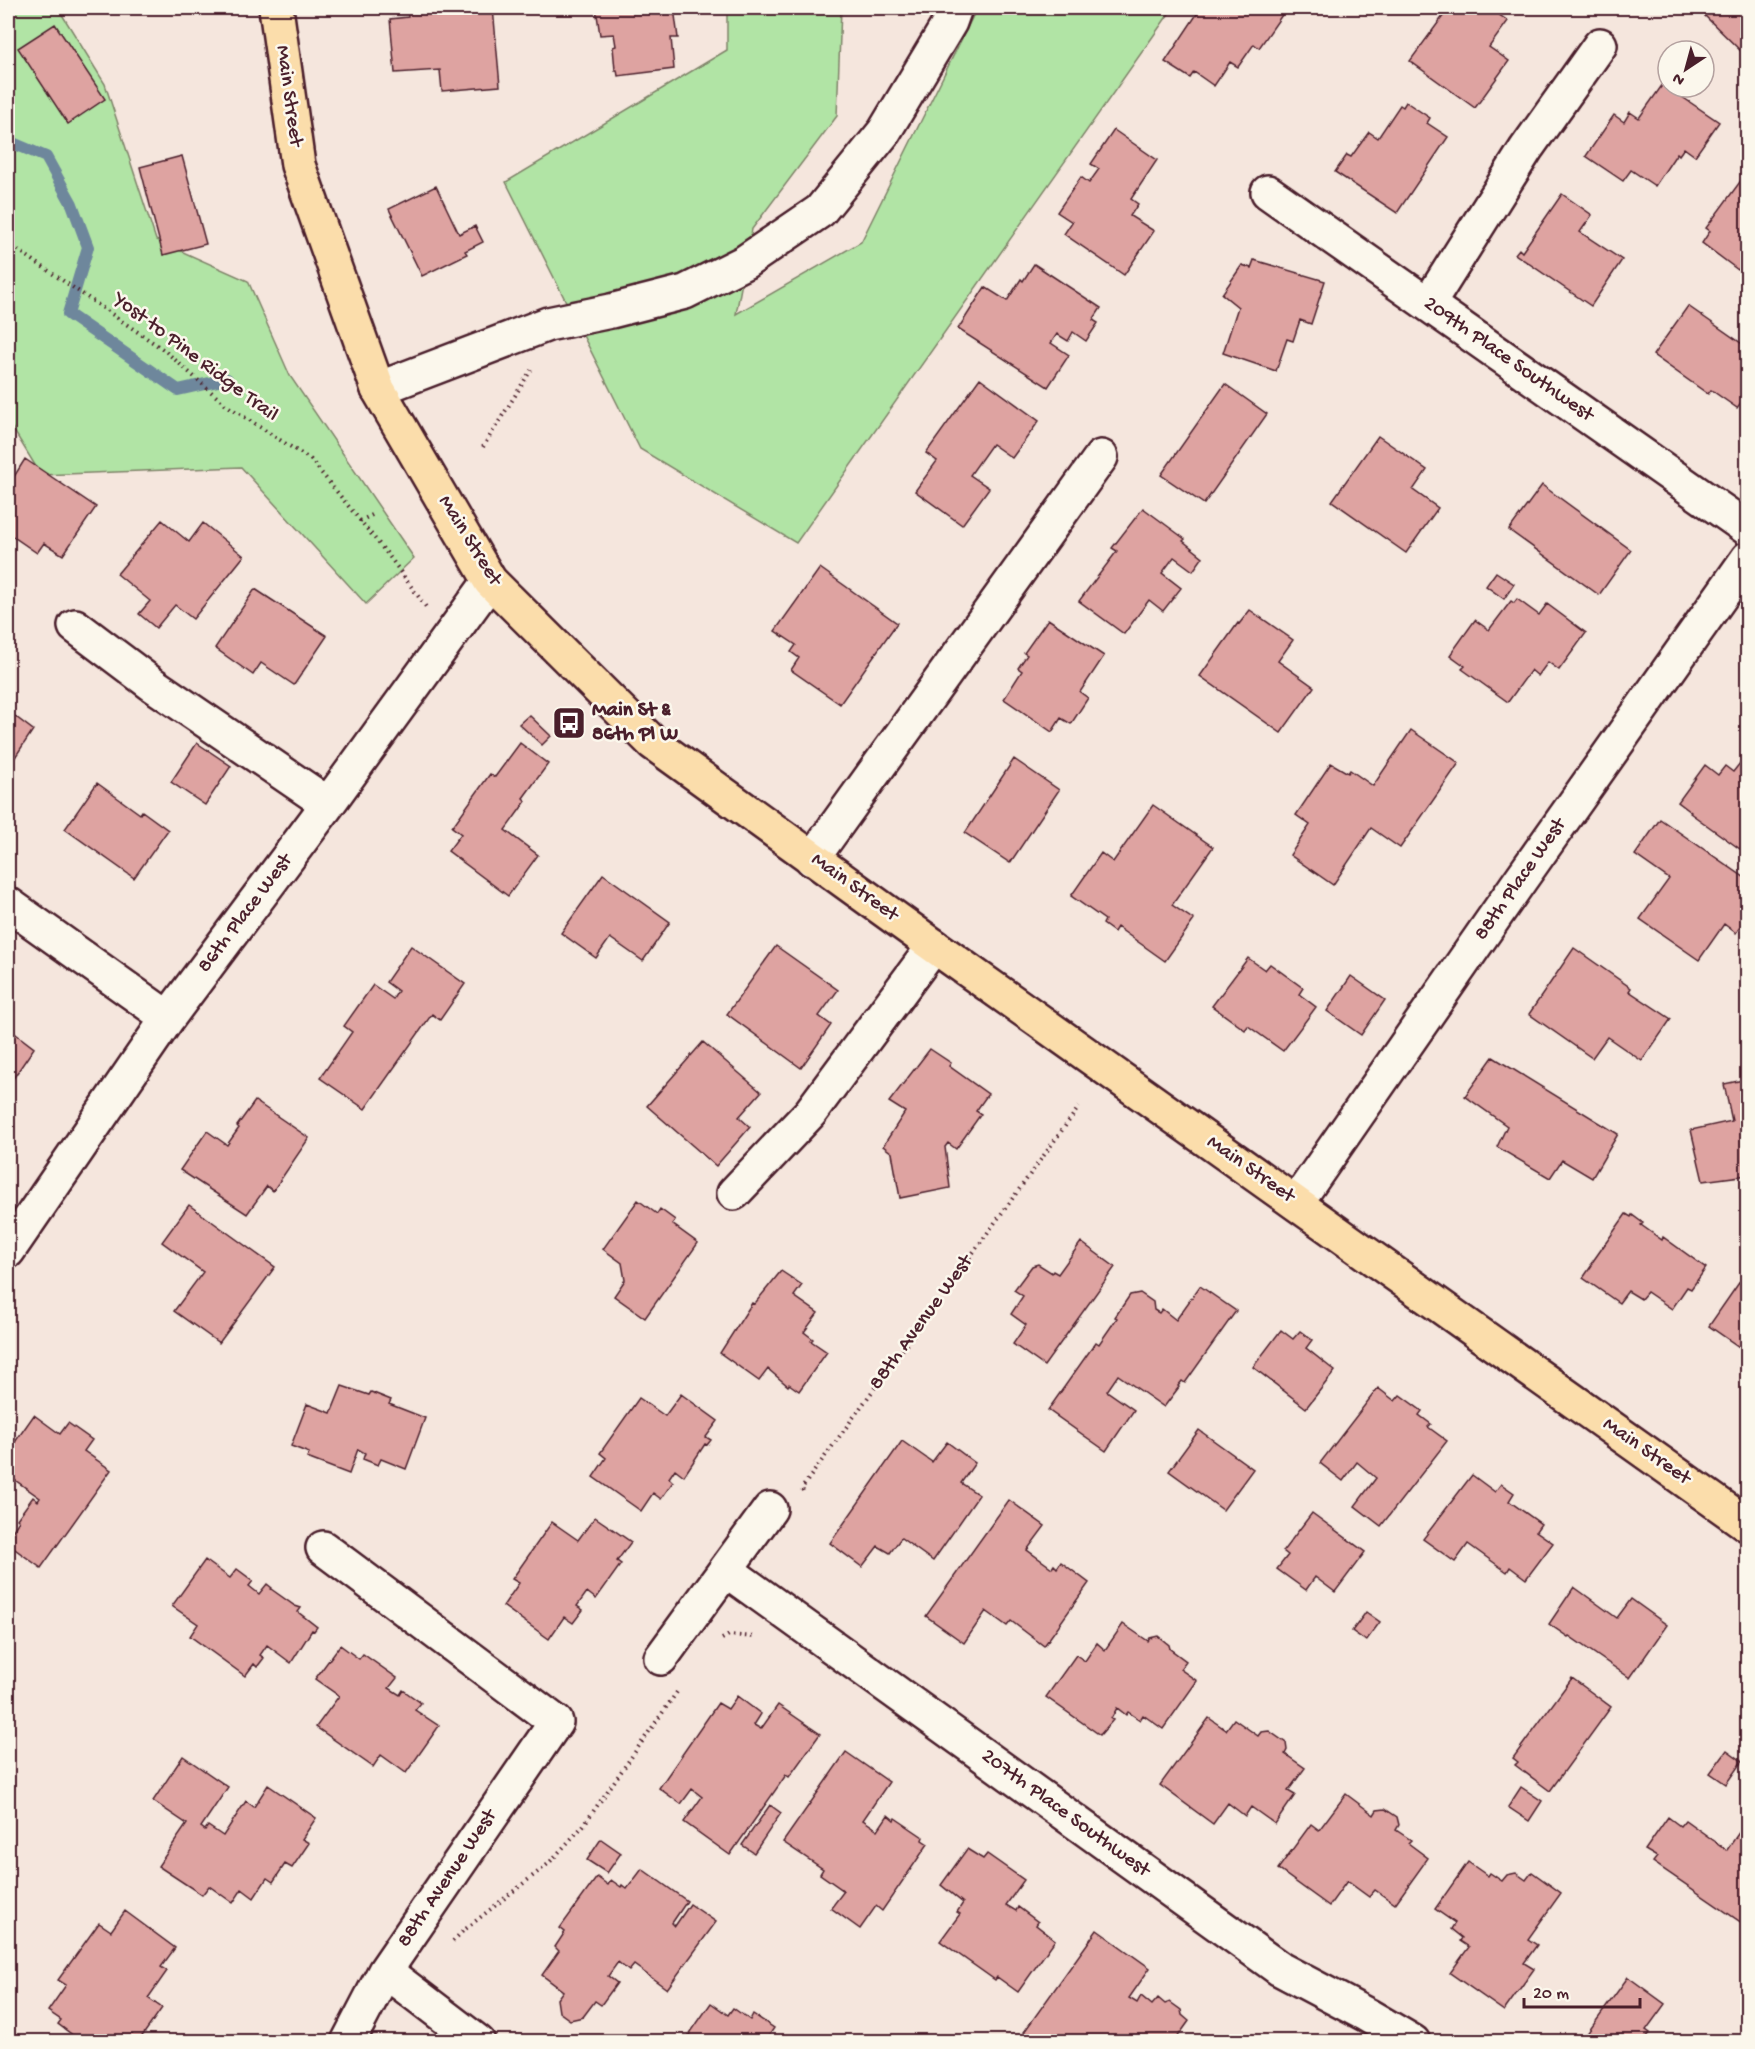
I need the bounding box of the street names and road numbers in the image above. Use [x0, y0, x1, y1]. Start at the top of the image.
street label: Main Street [269, 44, 308, 151]
street label: Yost to Pine Ridge Trail [106, 287, 282, 428]
street label: 209th Place Southwest [1418, 292, 1600, 430]
street label: Main Street [431, 491, 508, 593]
street label: 88th Place West [1470, 812, 1574, 946]
street label: 86th Place West [193, 848, 300, 979]
street label: Main Street [806, 848, 904, 929]
street label: Main Street [1201, 1131, 1301, 1211]
street label: 88th Avenue West [865, 1249, 981, 1395]
street label: Main Street [1597, 1413, 1697, 1493]
street label: 207th Place Southwest [976, 1744, 1156, 1885]
street label: 88th Avenue West [393, 1803, 505, 1953]

